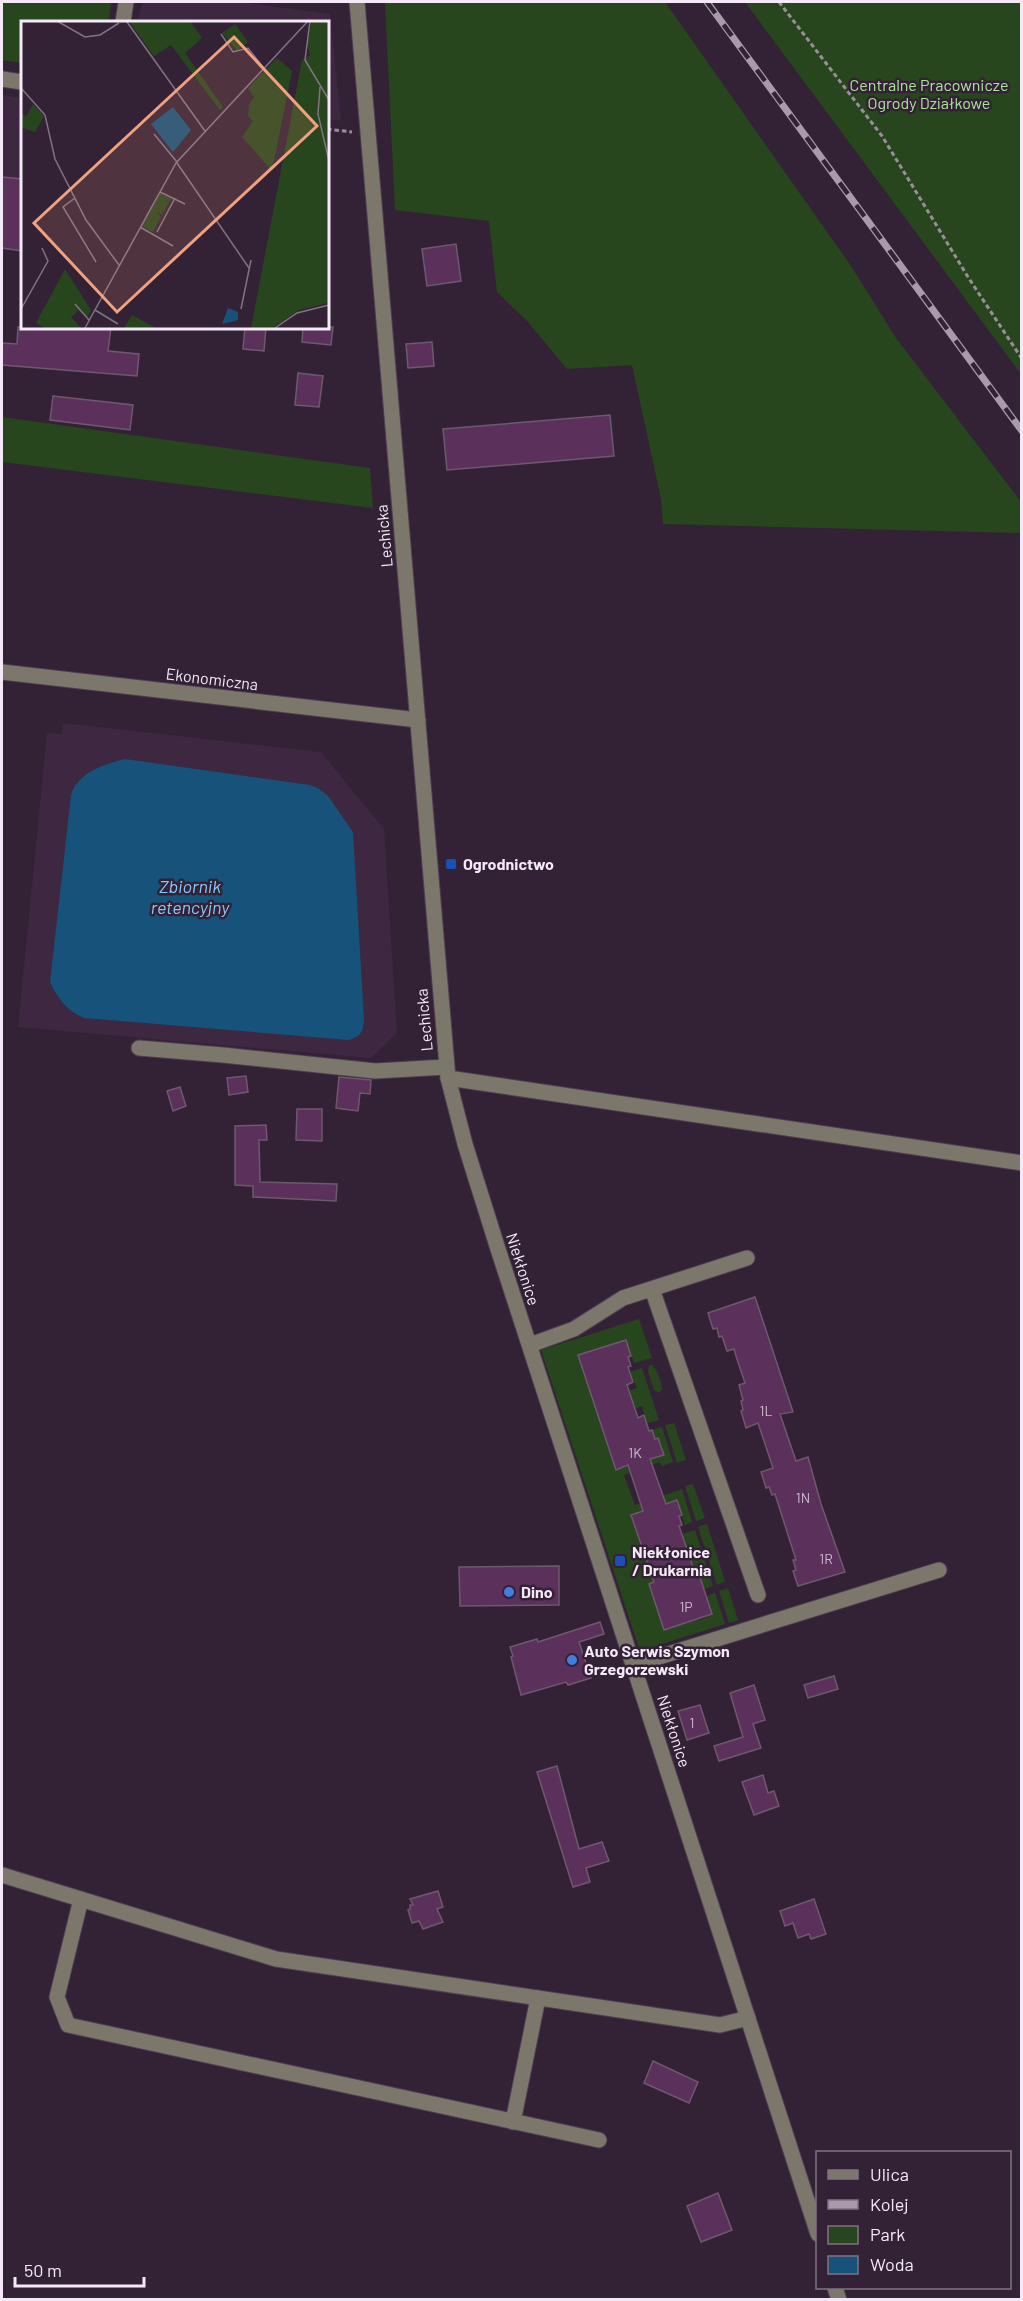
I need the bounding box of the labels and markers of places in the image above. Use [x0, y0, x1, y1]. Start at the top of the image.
place label: Ogrodnictwo [463, 854, 554, 873]
marker: Ogrodnictwo [444, 857, 458, 871]
place label: Niekłonice / Drukarnia [632, 1542, 712, 1579]
marker: Niekłonice / Drukarnia [613, 1554, 627, 1568]
place label: Dino [521, 1582, 553, 1601]
marker: Dino [502, 1585, 516, 1599]
place label: Auto Serwis Szymon Grzegorzewski [584, 1641, 730, 1678]
marker: Auto Serwis Szymon Grzegorzewski [565, 1653, 579, 1667]

